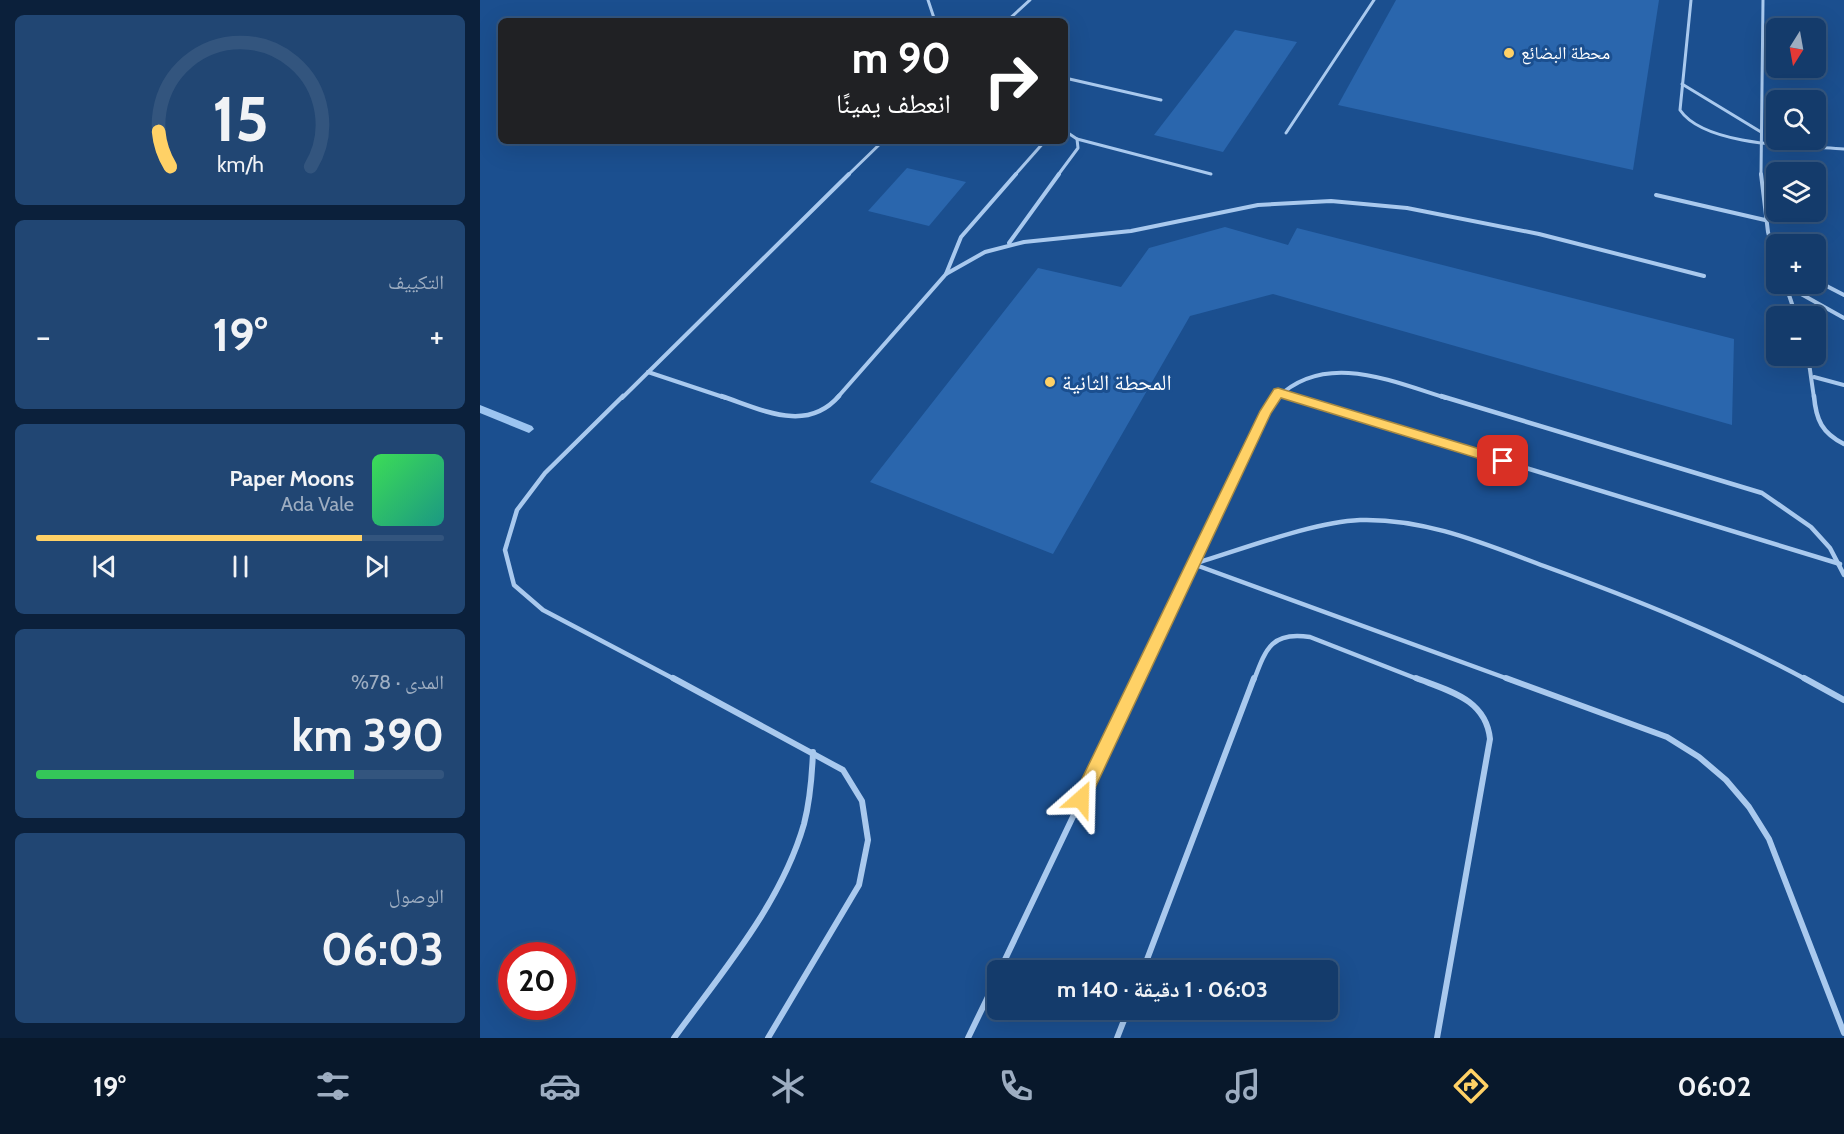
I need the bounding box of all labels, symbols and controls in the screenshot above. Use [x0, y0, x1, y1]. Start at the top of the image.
north arrow [1766, 18, 1826, 78]
map controls [1766, 18, 1826, 366]
text: 90 m [852, 32, 951, 84]
icon: right [972, 42, 1050, 120]
place label: محطة البضائع [1521, 42, 1610, 65]
marker: محطة البضائع [1502, 46, 1516, 60]
text: 15 [212, 81, 268, 157]
text: انعطف يمينًا [836, 87, 951, 120]
button: search [1766, 90, 1826, 150]
text: km/h [217, 151, 263, 177]
button: layers [1766, 162, 1826, 222]
button: + [1766, 234, 1826, 294]
text: التكييف [388, 270, 444, 294]
button: − [1766, 306, 1826, 366]
text: 19° [213, 308, 267, 362]
text: − [36, 316, 51, 356]
text: + [429, 316, 444, 356]
place label: المحطة الثانية [1062, 369, 1172, 396]
marker: المحطة الثانية [1043, 375, 1057, 389]
pin [1477, 435, 1528, 486]
icon: arrive [1486, 444, 1519, 477]
text: Paper Moons [230, 465, 354, 492]
text: Ada Vale [281, 492, 354, 516]
icon: previous [88, 550, 121, 583]
icon: pause [224, 550, 257, 583]
icon: next [360, 550, 393, 583]
text: المدى · 78% [351, 670, 444, 694]
text: 390 km [292, 708, 444, 762]
position arrow [1049, 767, 1113, 831]
text: الوصول [389, 884, 444, 908]
text: 06:03 [321, 922, 444, 976]
speed limit sign: 20 [498, 942, 576, 1020]
text: 06:03 · 1 دقيقة · 140 m [1057, 976, 1268, 1003]
icon: filters [312, 1065, 354, 1107]
icon: car [539, 1065, 581, 1107]
icon: climate [767, 1065, 809, 1107]
icon: phone [995, 1065, 1037, 1107]
icon: music [1222, 1065, 1264, 1107]
icon: directions [1450, 1065, 1492, 1107]
text: 19° [93, 1070, 126, 1103]
text: 06:02 [1678, 1070, 1751, 1103]

